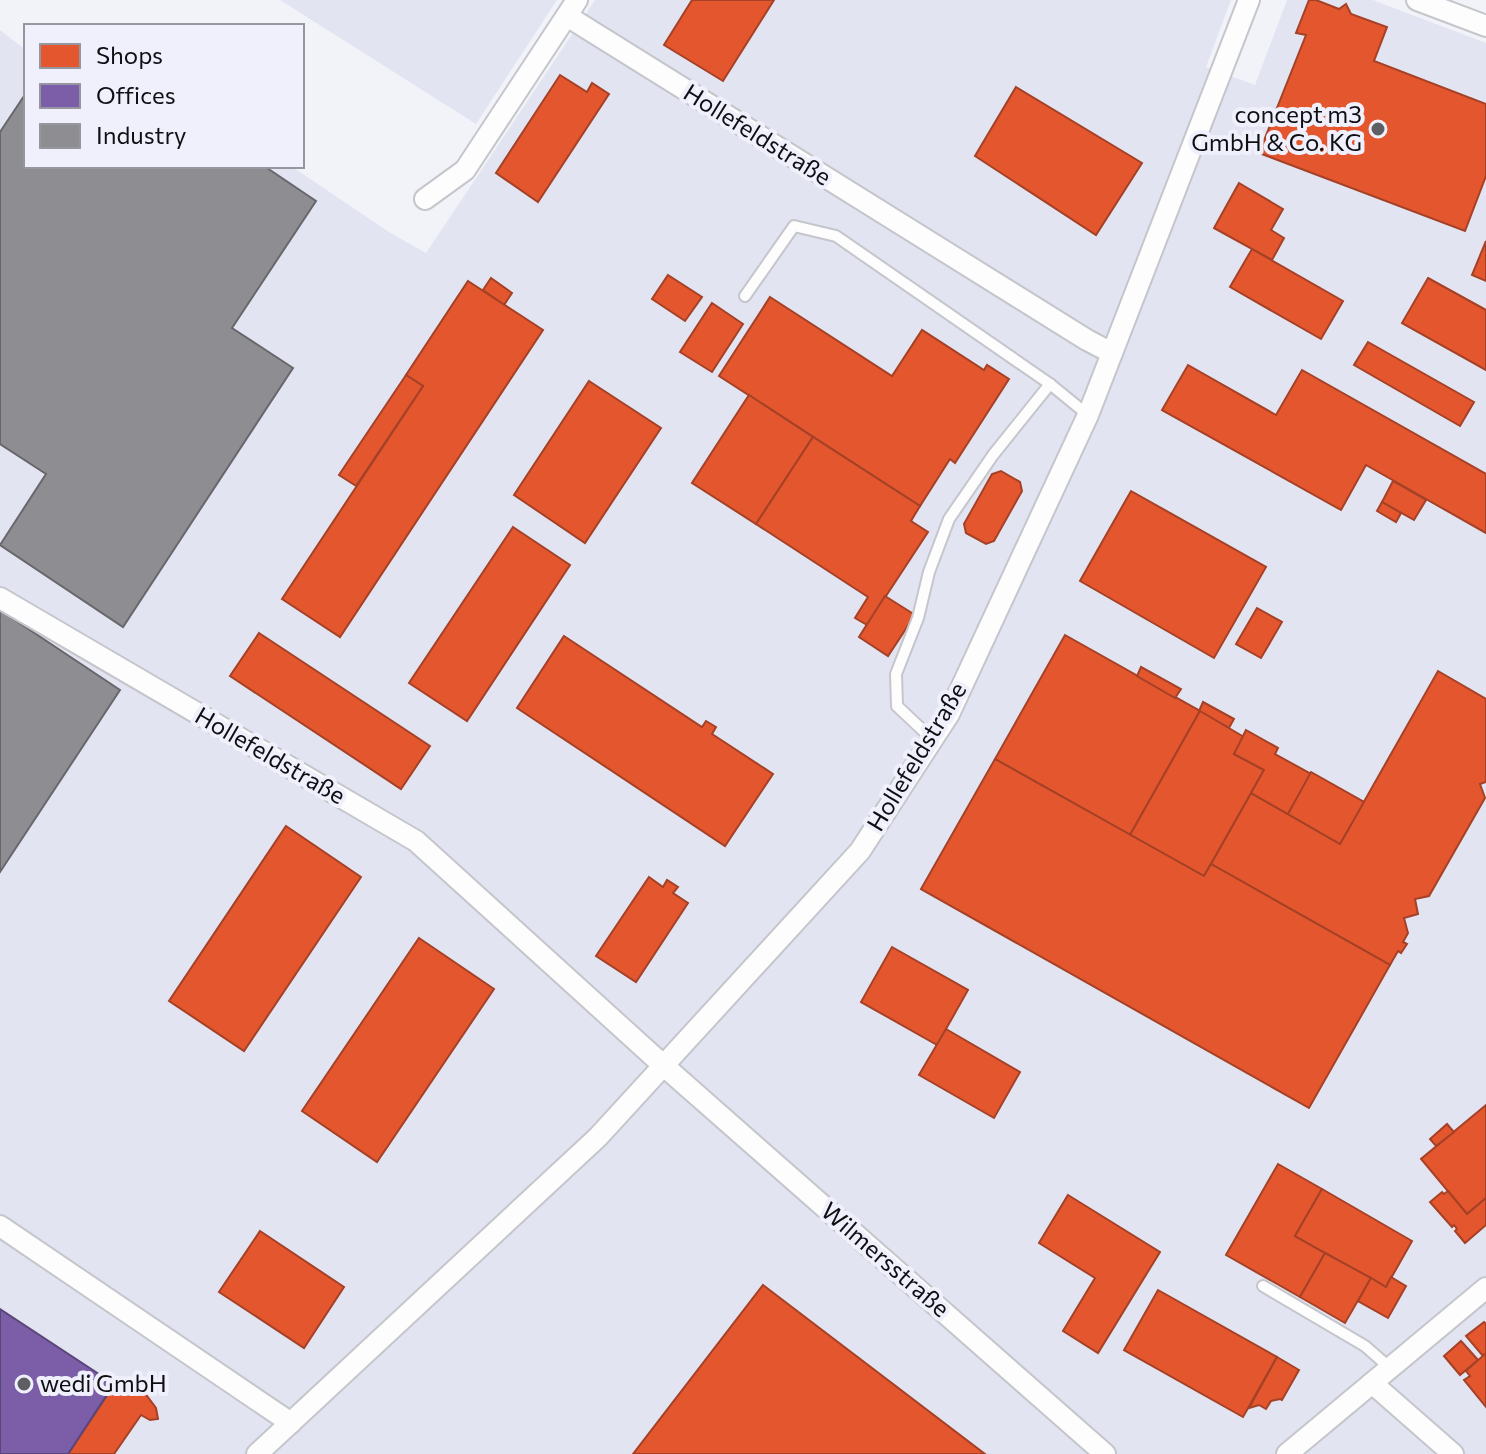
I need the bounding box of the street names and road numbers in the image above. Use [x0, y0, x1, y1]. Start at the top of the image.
street label: Hollefeldstraße [679, 77, 837, 191]
street label: Hollefeldstraße [860, 677, 971, 836]
street label: Hollefeldstraße [191, 700, 351, 809]
street label: Wilmersstraße [816, 1195, 956, 1322]

